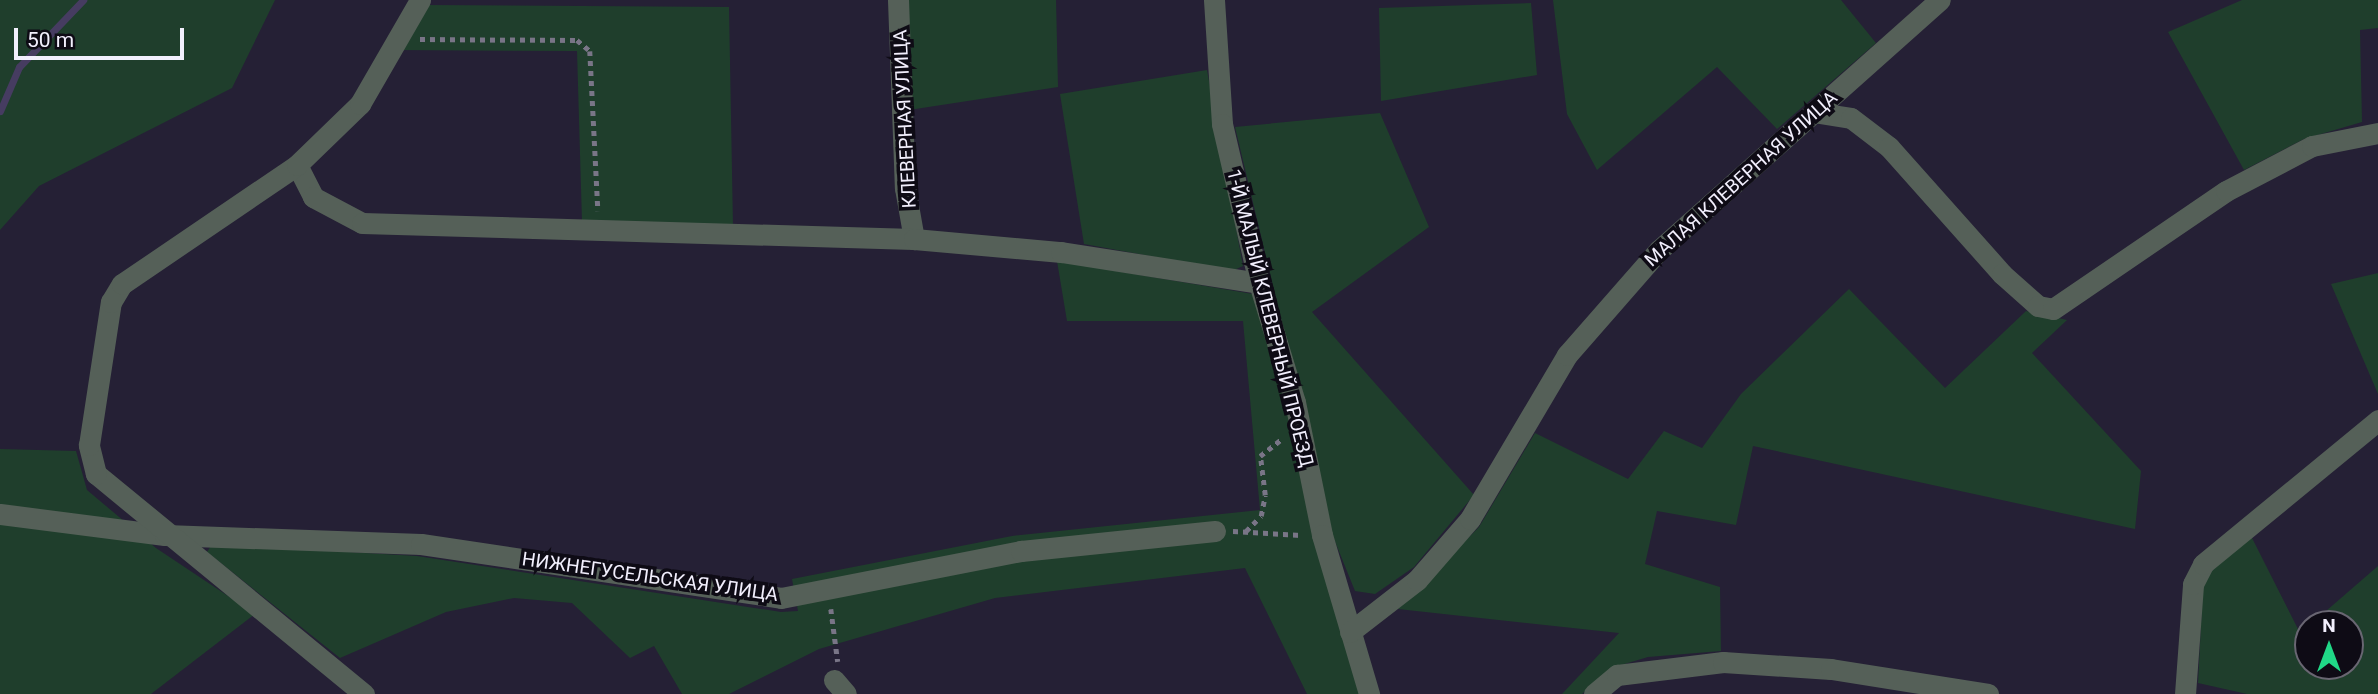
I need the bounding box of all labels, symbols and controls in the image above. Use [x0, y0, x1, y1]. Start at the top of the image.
scale bar [18, 14, 187, 58]
text: 50 m [27, 28, 74, 52]
street label: КЛЕВЕРНАЯ УЛИЦА [889, 29, 921, 209]
street label: МАЛАЯ КЛЕВЕРНАЯ УЛИЦА [1640, 87, 1842, 271]
street label: 1-Й МАЛЫЙ КЛЕВЕРНЫЙ ПРОЕЗД [1222, 167, 1318, 469]
street label: НИЖНЕГУСЕЛЬСКАЯ УЛИЦА [520, 548, 780, 606]
north arrow [2294, 610, 2364, 680]
text: N [2322, 614, 2336, 637]

